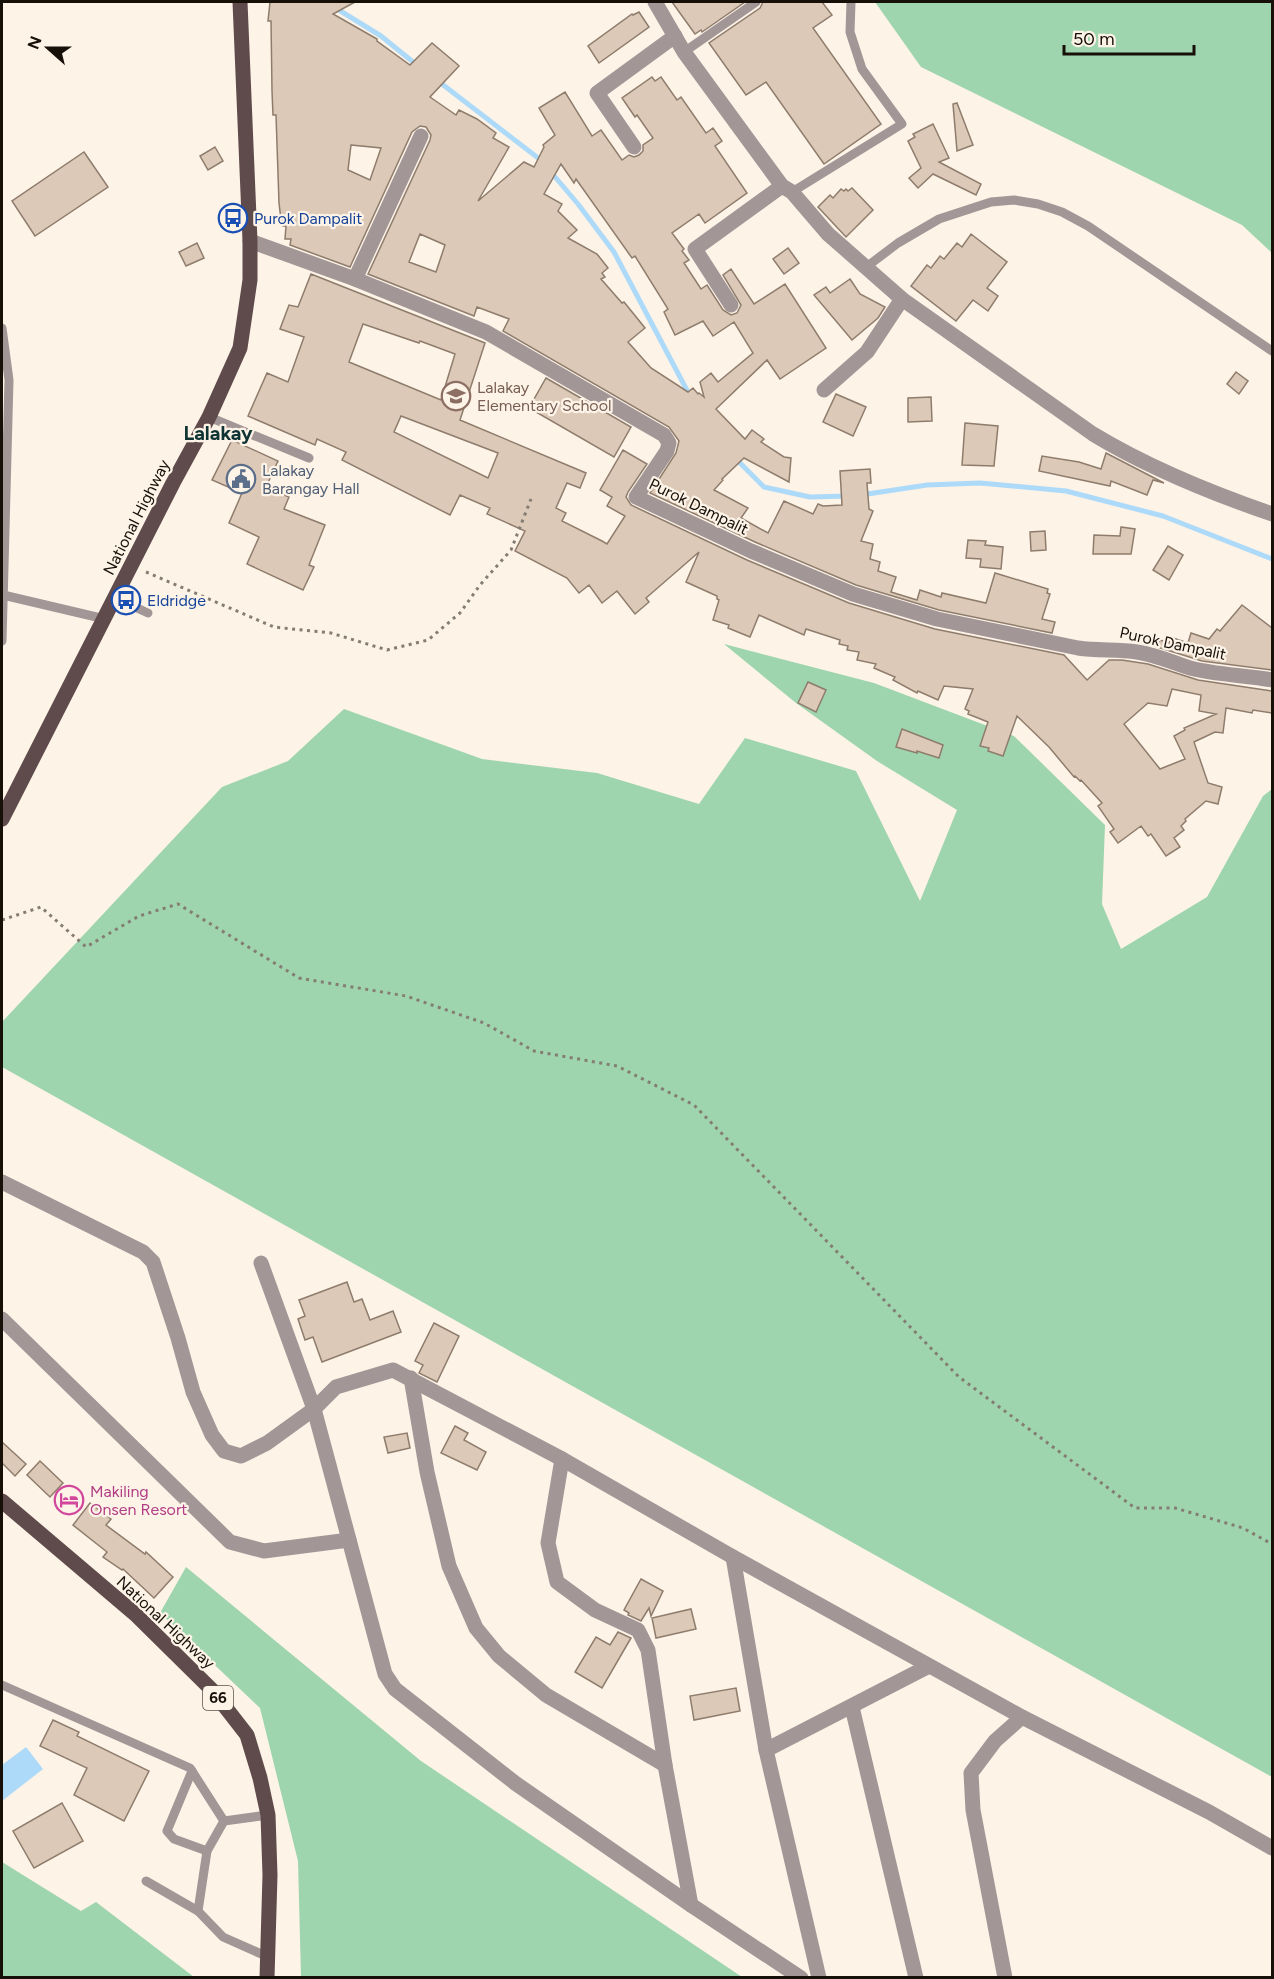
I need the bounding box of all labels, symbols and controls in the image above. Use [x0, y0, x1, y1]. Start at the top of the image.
north arrow [18, 18, 78, 78]
scale bar [1064, 18, 1194, 56]
text: 50 m [1073, 28, 1115, 50]
text: N [23, 34, 46, 52]
bus stop icon: Purok Dampalit [217, 202, 249, 234]
place label: Purok Dampalit [254, 209, 362, 228]
place label: Lalakay Elementary School [477, 378, 611, 415]
school or university icon: Lalakay Elementary School [440, 380, 472, 412]
district label: Lalakay [183, 421, 253, 445]
street label: National Highway [99, 456, 174, 578]
place label: Lalakay Barangay Hall [262, 461, 359, 498]
public building icon: Lalakay Barangay Hall [225, 463, 257, 495]
street label: Purok Dampalit [646, 474, 752, 539]
bus stop icon: Eldridge [110, 584, 142, 616]
place label: Eldridge [147, 591, 206, 610]
street label: Purok Dampalit [1118, 623, 1228, 664]
place label: Makiling Onsen Resort [90, 1482, 187, 1519]
hotel icon: Makiling Onsen Resort [53, 1484, 85, 1516]
street label: National Highway [113, 1572, 219, 1673]
road number: 66 [203, 1686, 233, 1710]

